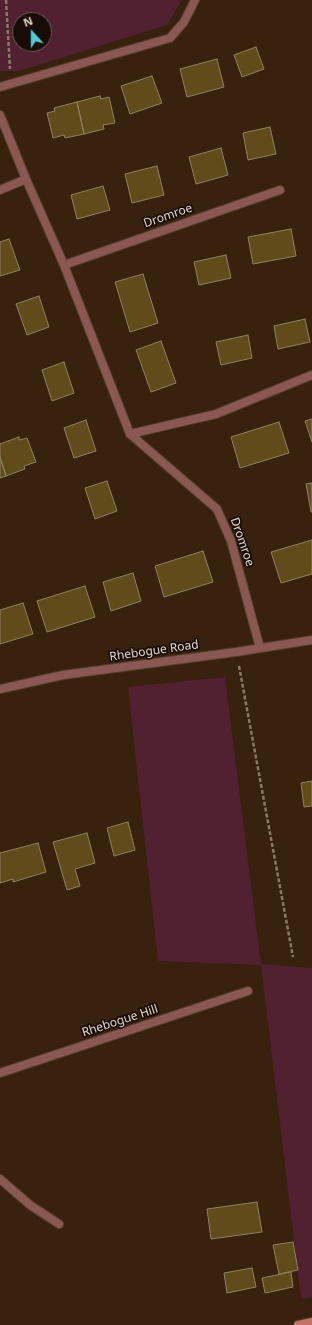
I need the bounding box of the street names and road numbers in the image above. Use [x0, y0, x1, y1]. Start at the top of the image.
street label: Dromroe [142, 201, 194, 231]
street label: Dromroe [227, 516, 257, 568]
street label: Rhebogue Road [109, 638, 199, 664]
street label: Rhebogue Hill [80, 1002, 160, 1040]

